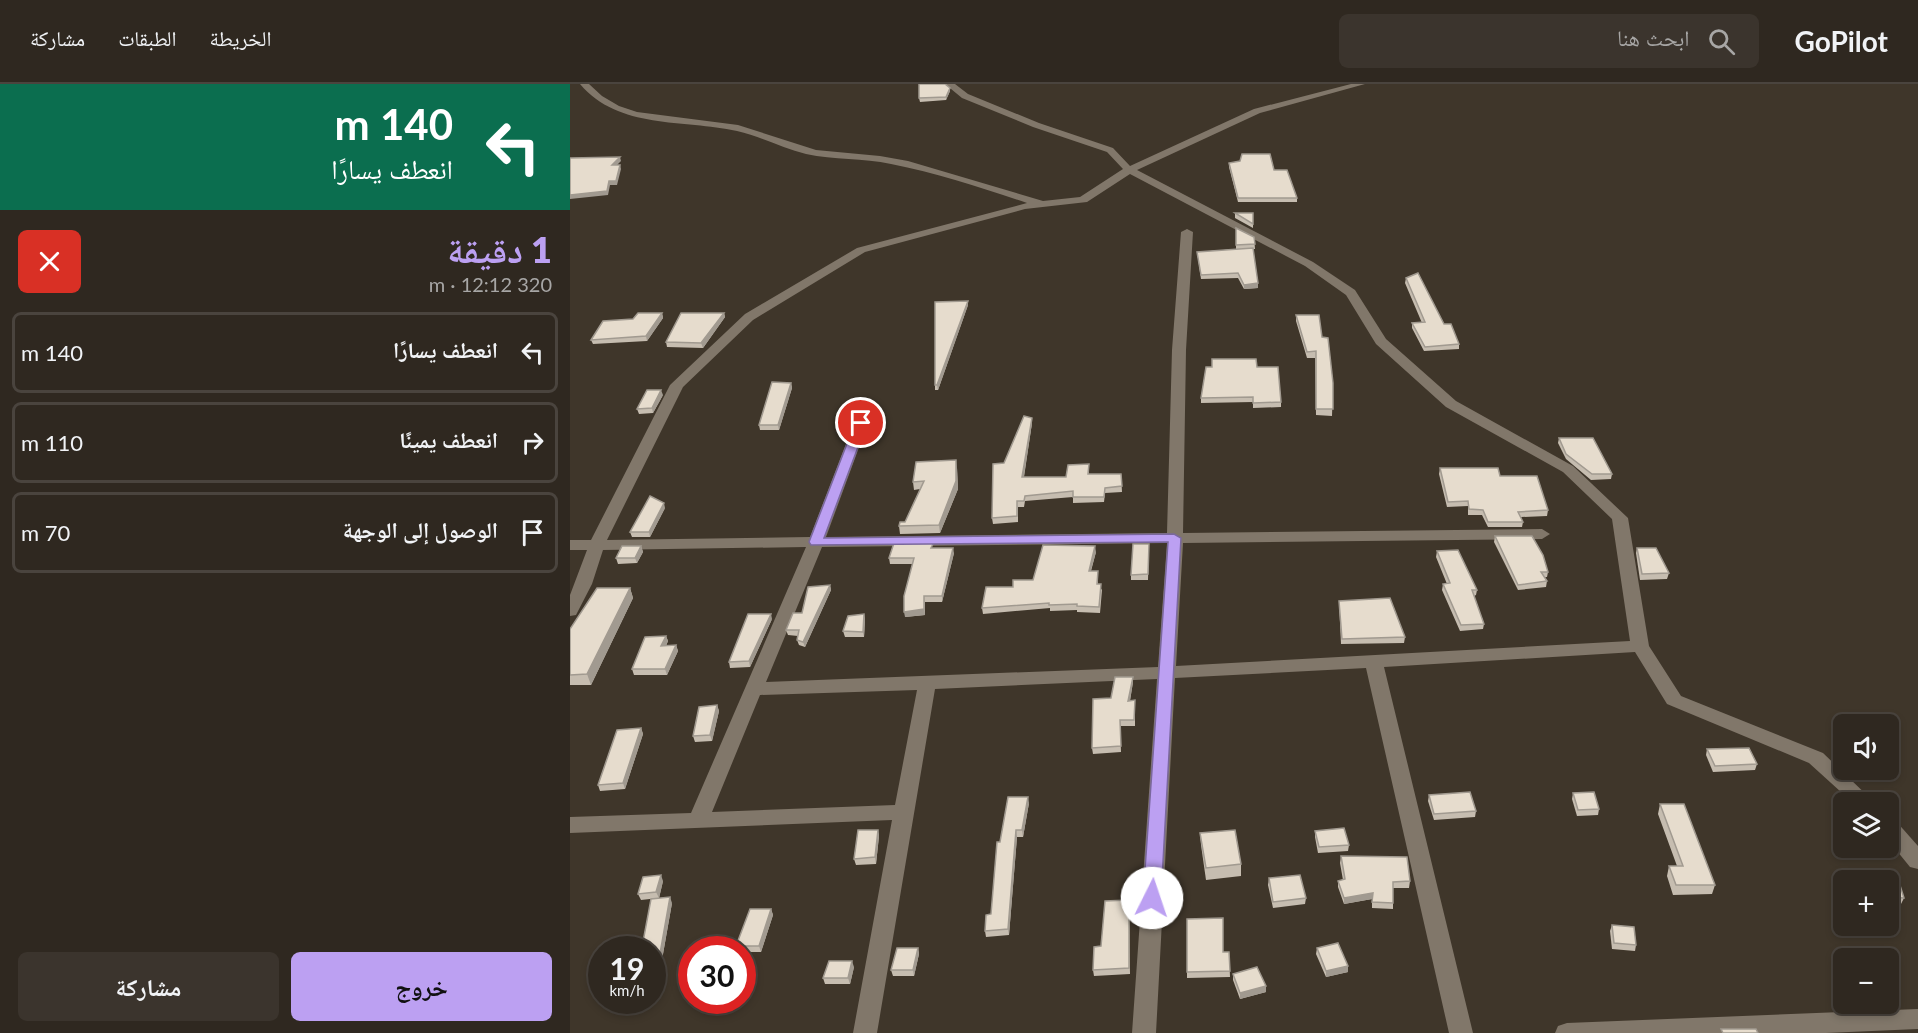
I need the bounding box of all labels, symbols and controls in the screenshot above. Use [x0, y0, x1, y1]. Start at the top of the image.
search box [1339, 14, 1759, 68]
text: ابحث هنا [1617, 24, 1690, 51]
text: GoPilot [1795, 24, 1888, 58]
text: مشاركة [30, 25, 85, 50]
text: الطبقات [118, 25, 177, 50]
text: الخريطة [210, 25, 271, 50]
icon: search [1705, 25, 1738, 58]
text: 140 m [335, 99, 453, 149]
icon: left [474, 108, 552, 186]
text: انعطف يسارًا [331, 152, 453, 185]
text: 1 دقيقة [447, 227, 552, 271]
button: close [18, 230, 81, 293]
text: 320 m · 12:12 [429, 272, 552, 296]
text: انعطف يسارًا [393, 336, 498, 363]
icon: left [516, 336, 549, 369]
text: 140 m [21, 339, 83, 366]
pin [835, 397, 886, 448]
icon: arrive [844, 406, 877, 439]
text: انعطف يمينًا [399, 426, 498, 453]
icon: right [516, 426, 549, 459]
text: 110 m [21, 429, 83, 456]
text: الوصول إلى الوجهة [343, 516, 498, 543]
icon: arrive [516, 516, 549, 549]
text: 70 m [21, 519, 70, 546]
map controls [1833, 714, 1899, 1014]
button: sound [1833, 714, 1899, 780]
button: layers [1833, 792, 1899, 858]
position arrow [1120, 866, 1184, 930]
button: + [1833, 870, 1899, 936]
speed limit sign: 30 [678, 936, 756, 1014]
button: − [1833, 948, 1899, 1014]
text: 19 [610, 950, 644, 986]
button: مشاركة [18, 952, 279, 1021]
button: خروج [291, 952, 552, 1021]
text: km/h [609, 981, 645, 999]

